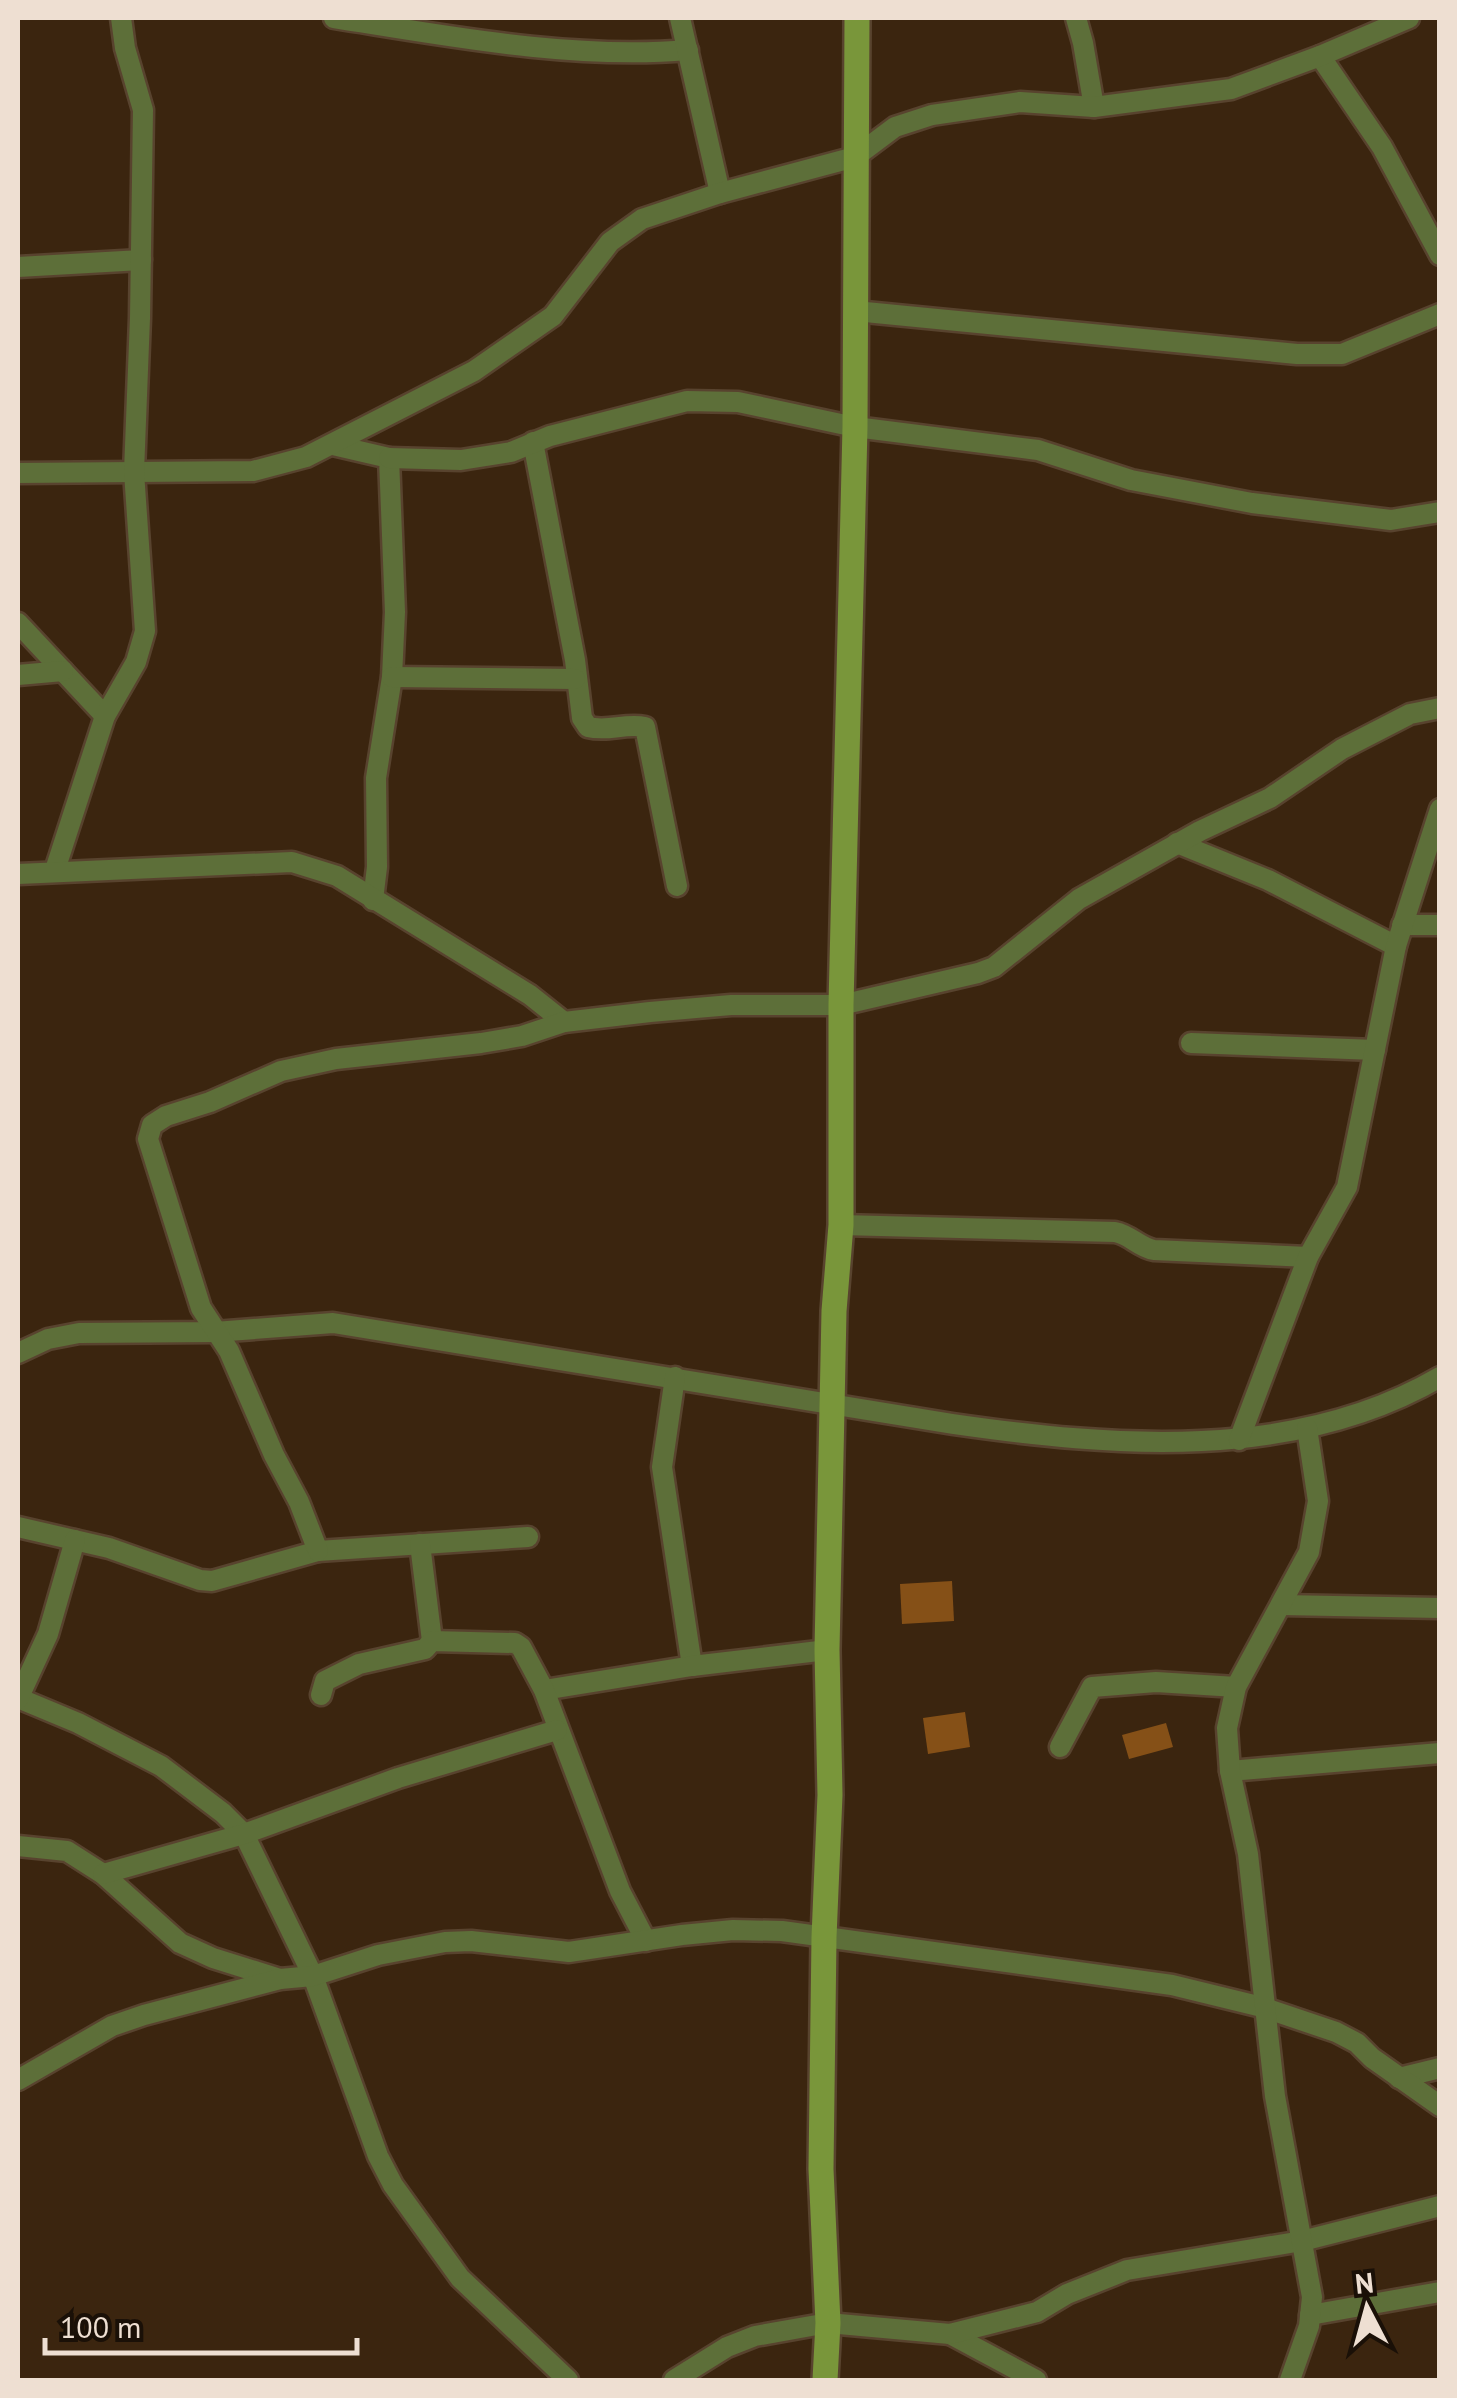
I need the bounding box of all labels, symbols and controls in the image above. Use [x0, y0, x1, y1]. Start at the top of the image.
north arrow [1317, 2258, 1417, 2358]
text: N [1353, 2263, 1375, 2302]
scale bar [45, 2293, 358, 2355]
text: 100 m [60, 2307, 141, 2346]

